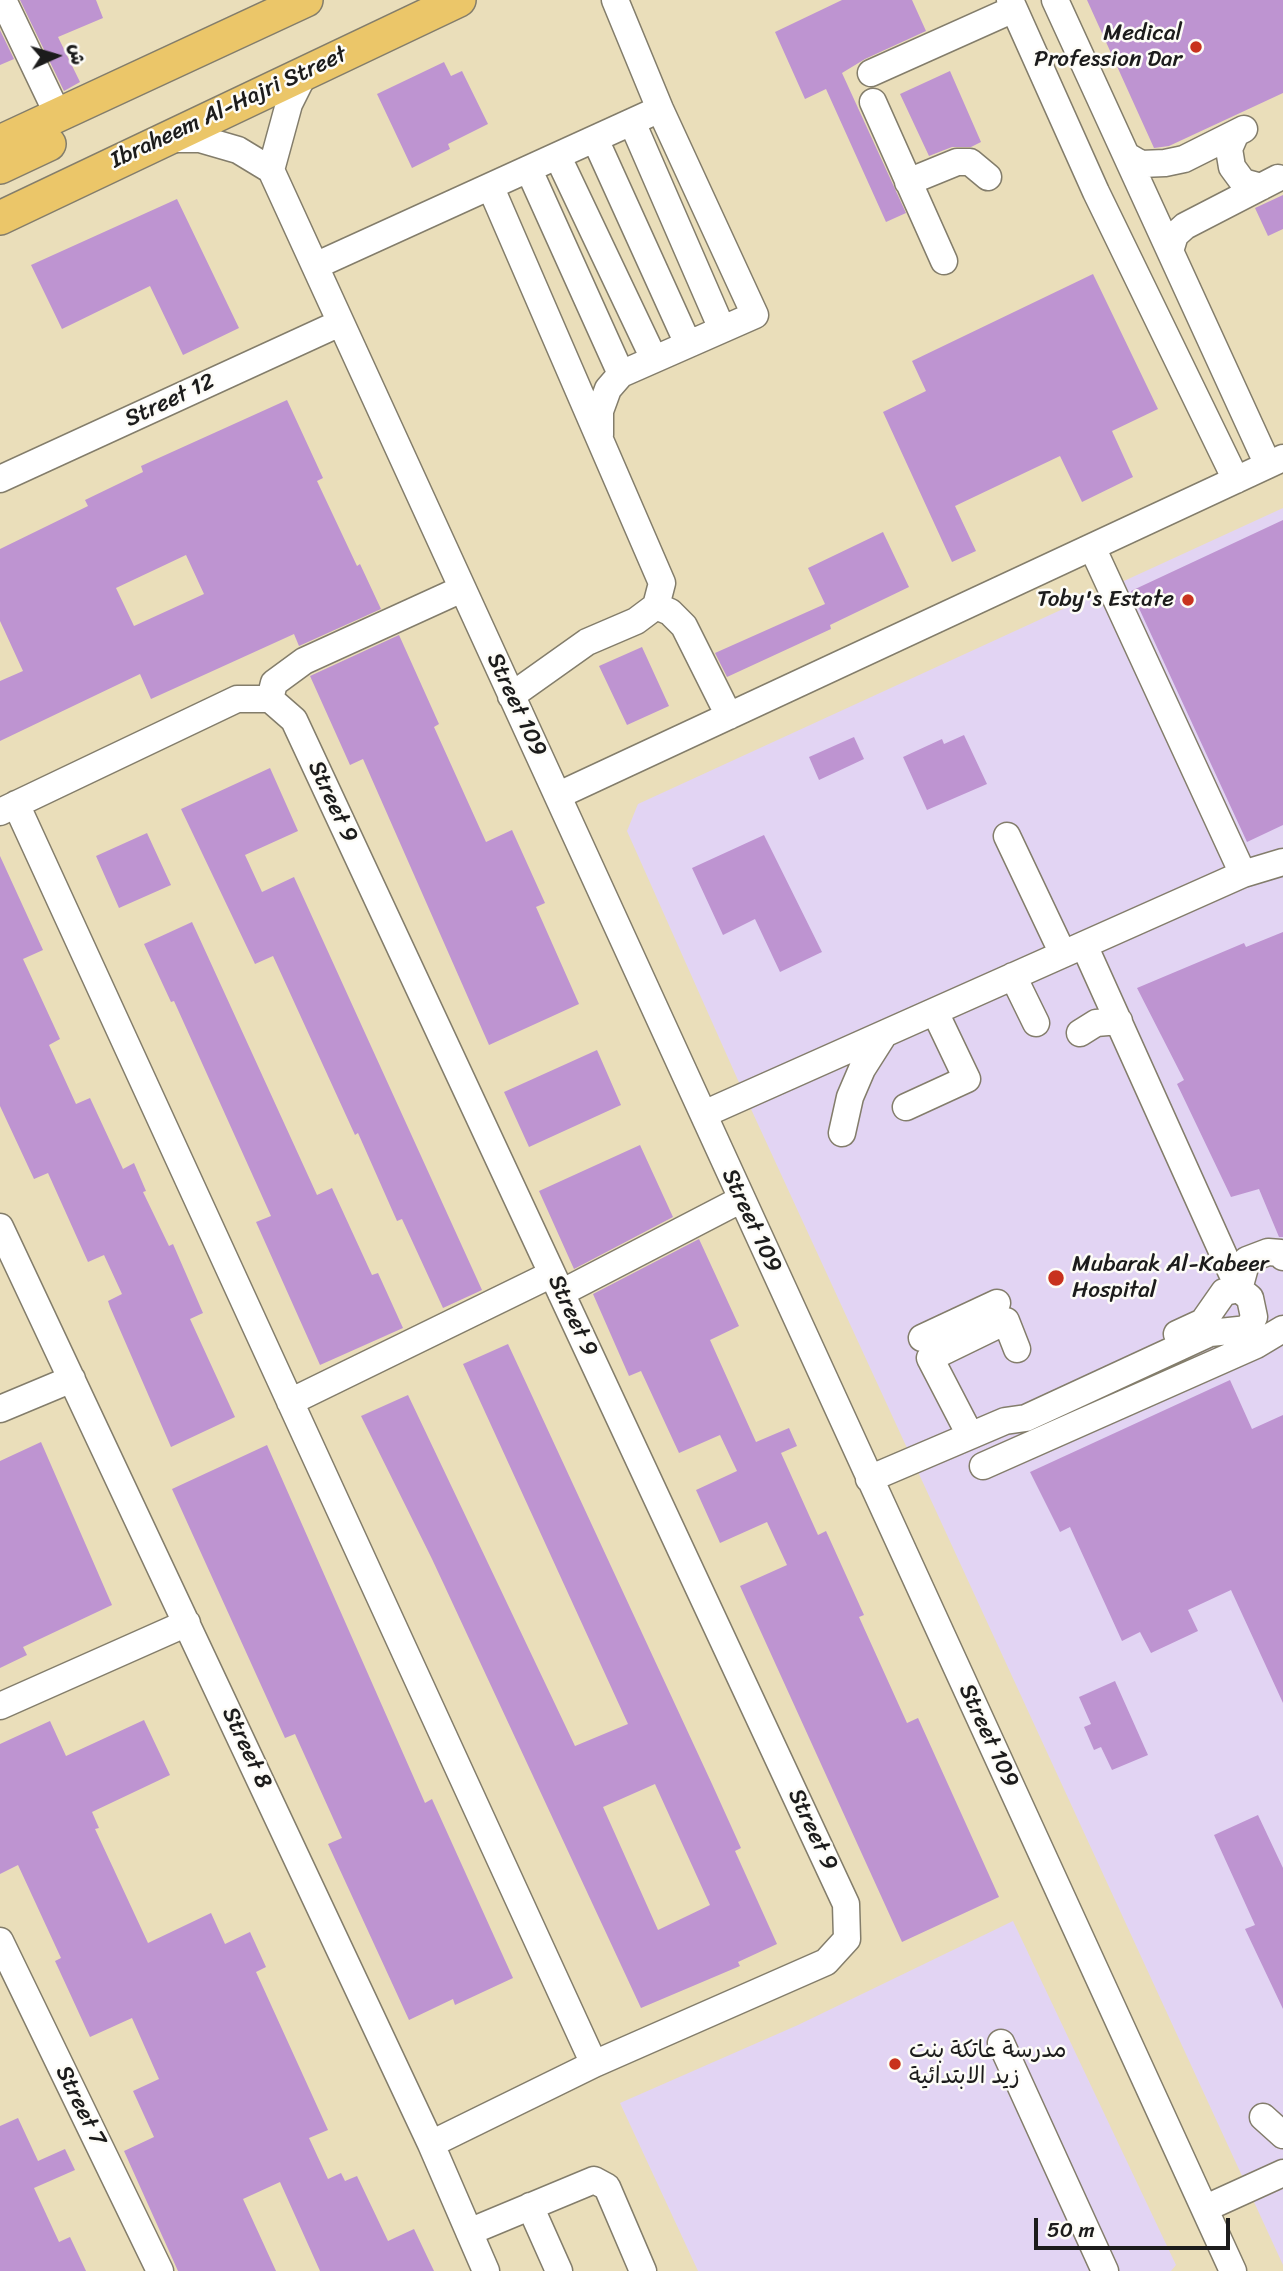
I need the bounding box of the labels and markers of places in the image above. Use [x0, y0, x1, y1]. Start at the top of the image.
place label: Medical Profession Dar [1034, 20, 1182, 74]
marker: Medical Profession Dar [1188, 39, 1204, 55]
place label: Toby's Estate [1037, 586, 1174, 614]
marker: Toby's Estate [1180, 592, 1196, 608]
place label: Mubarak Al-Kabeer Hospital [1072, 1251, 1269, 1305]
marker: Mubarak Al-Kabeer Hospital [1046, 1268, 1066, 1288]
place label: مدرسة عاتكة بنت زيد الابتدائية [909, 2037, 1067, 2091]
marker: مدرسة عاتكة بنت زيد الابتدائية [887, 2056, 903, 2072]

